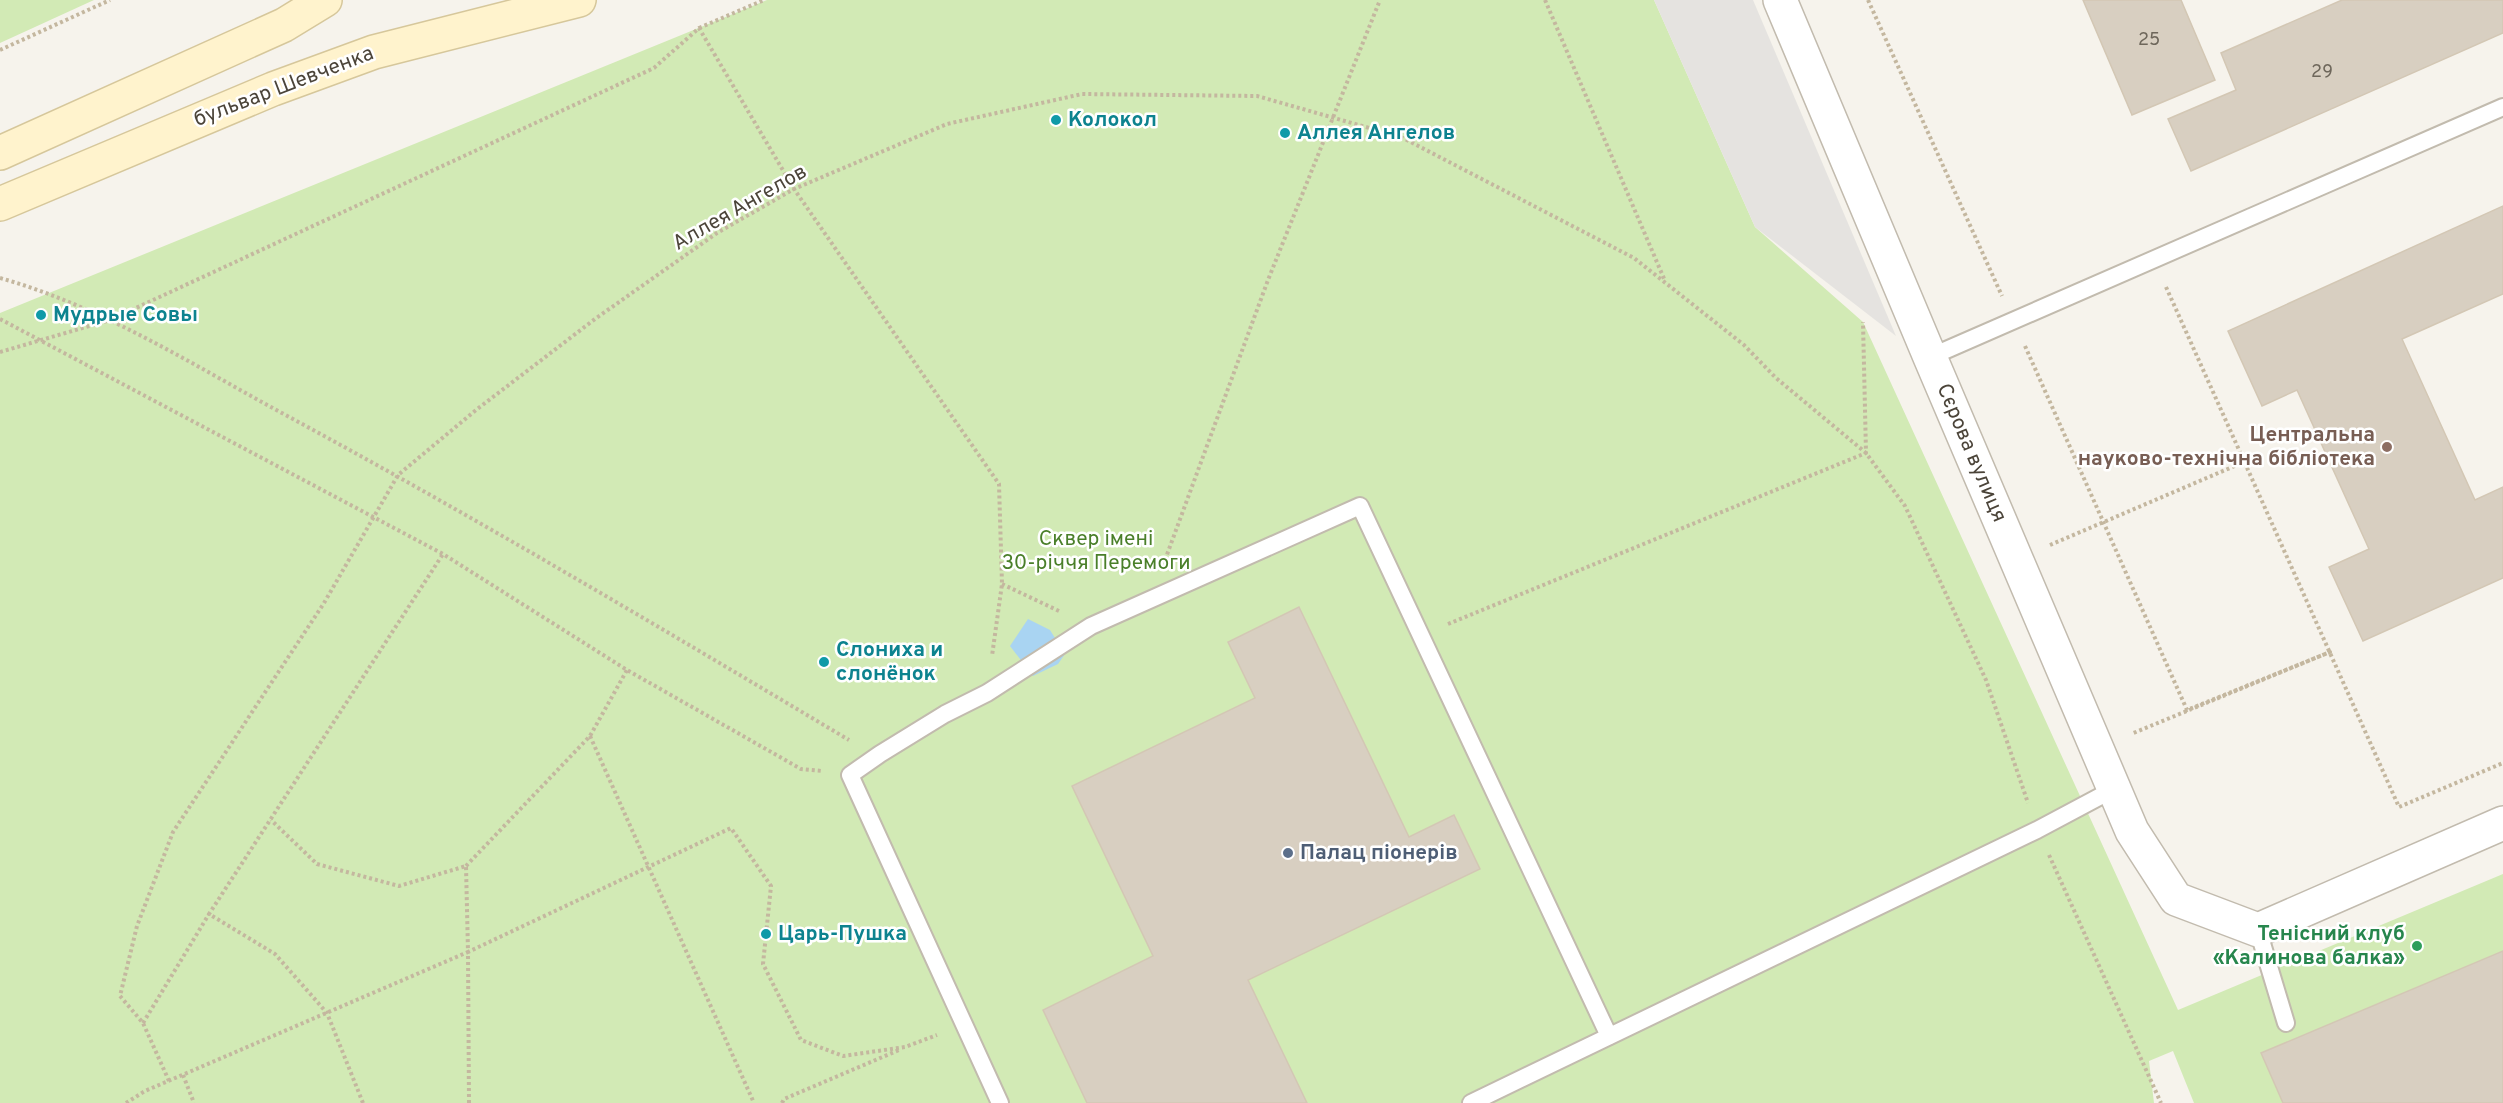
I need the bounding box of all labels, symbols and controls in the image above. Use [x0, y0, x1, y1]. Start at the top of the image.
house number: 25 [2138, 29, 2160, 52]
street label: бульвар Шевченка [190, 40, 378, 134]
house number: 29 [2311, 61, 2333, 84]
place label: Колокол [1068, 107, 1157, 134]
marker: Колокол [1049, 113, 1063, 127]
place label: Аллея Ангелов [1297, 120, 1455, 147]
marker: Аллея Ангелов [1278, 126, 1292, 140]
street label: Аллея Ангелов [668, 159, 812, 257]
place label: Мудрые Совы [53, 302, 198, 329]
marker: Мудрые Совы [34, 308, 48, 322]
street label: Сєрова вулиця [1930, 380, 2012, 526]
place label: Центральна науково-технічна бібліотека [2078, 422, 2375, 473]
marker: Центральна науково-технічна бібліотека [2380, 440, 2394, 454]
park label: Сквер імені 30-річчя Перемоги [1001, 526, 1191, 577]
place label: Слониха и слонёнок [836, 637, 943, 688]
marker: Слониха и слонёнок [817, 655, 831, 669]
place label: Палац піонерів [1300, 840, 1458, 867]
marker: Палац піонерів [1281, 846, 1295, 860]
place label: Царь-Пушка [778, 921, 907, 948]
place label: Тенісний клуб «Калинова балка» [2213, 921, 2405, 972]
marker: Царь-Пушка [759, 927, 773, 941]
marker: Тенісний клуб «Калинова балка» [2410, 939, 2424, 953]

